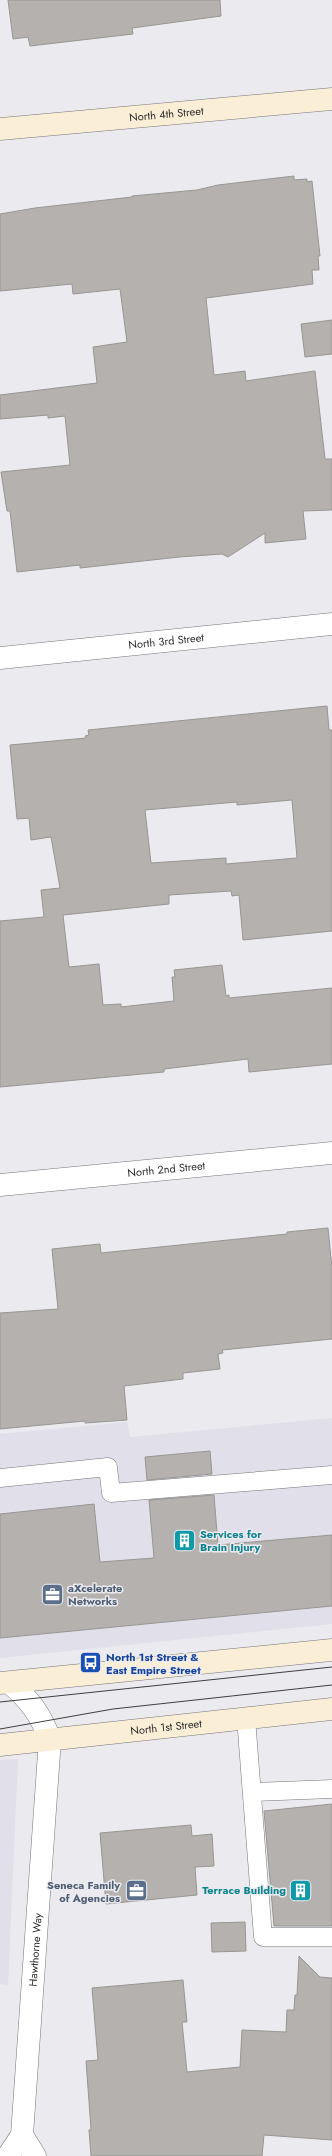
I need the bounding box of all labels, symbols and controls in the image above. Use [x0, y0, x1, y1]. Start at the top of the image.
street label: North 4th Street [129, 103, 204, 125]
street label: North 3rd Street [128, 629, 205, 653]
street label: North 2nd Street [127, 1157, 206, 1181]
place label: Services for Brain Injury [200, 1526, 262, 1555]
building icon: Services for Brain Injury [172, 1527, 198, 1553]
place label: aXcelerate Networks [68, 1580, 122, 1609]
office icon: aXcelerate Networks [39, 1581, 65, 1607]
place label: North 1st Street & East Empire Street [106, 1649, 201, 1678]
bus stop icon: North 1st Street & East Empire Street [78, 1650, 104, 1676]
street label: North 1st Street [130, 1715, 203, 1739]
place label: Seneca Family of Agencies [47, 1877, 120, 1906]
building icon: Terrace Building [288, 1877, 314, 1903]
office icon: Seneca Family of Agencies [123, 1878, 149, 1904]
place label: Terrace Building [202, 1882, 286, 1898]
street label: Hawthorne Way [25, 1912, 46, 1987]

